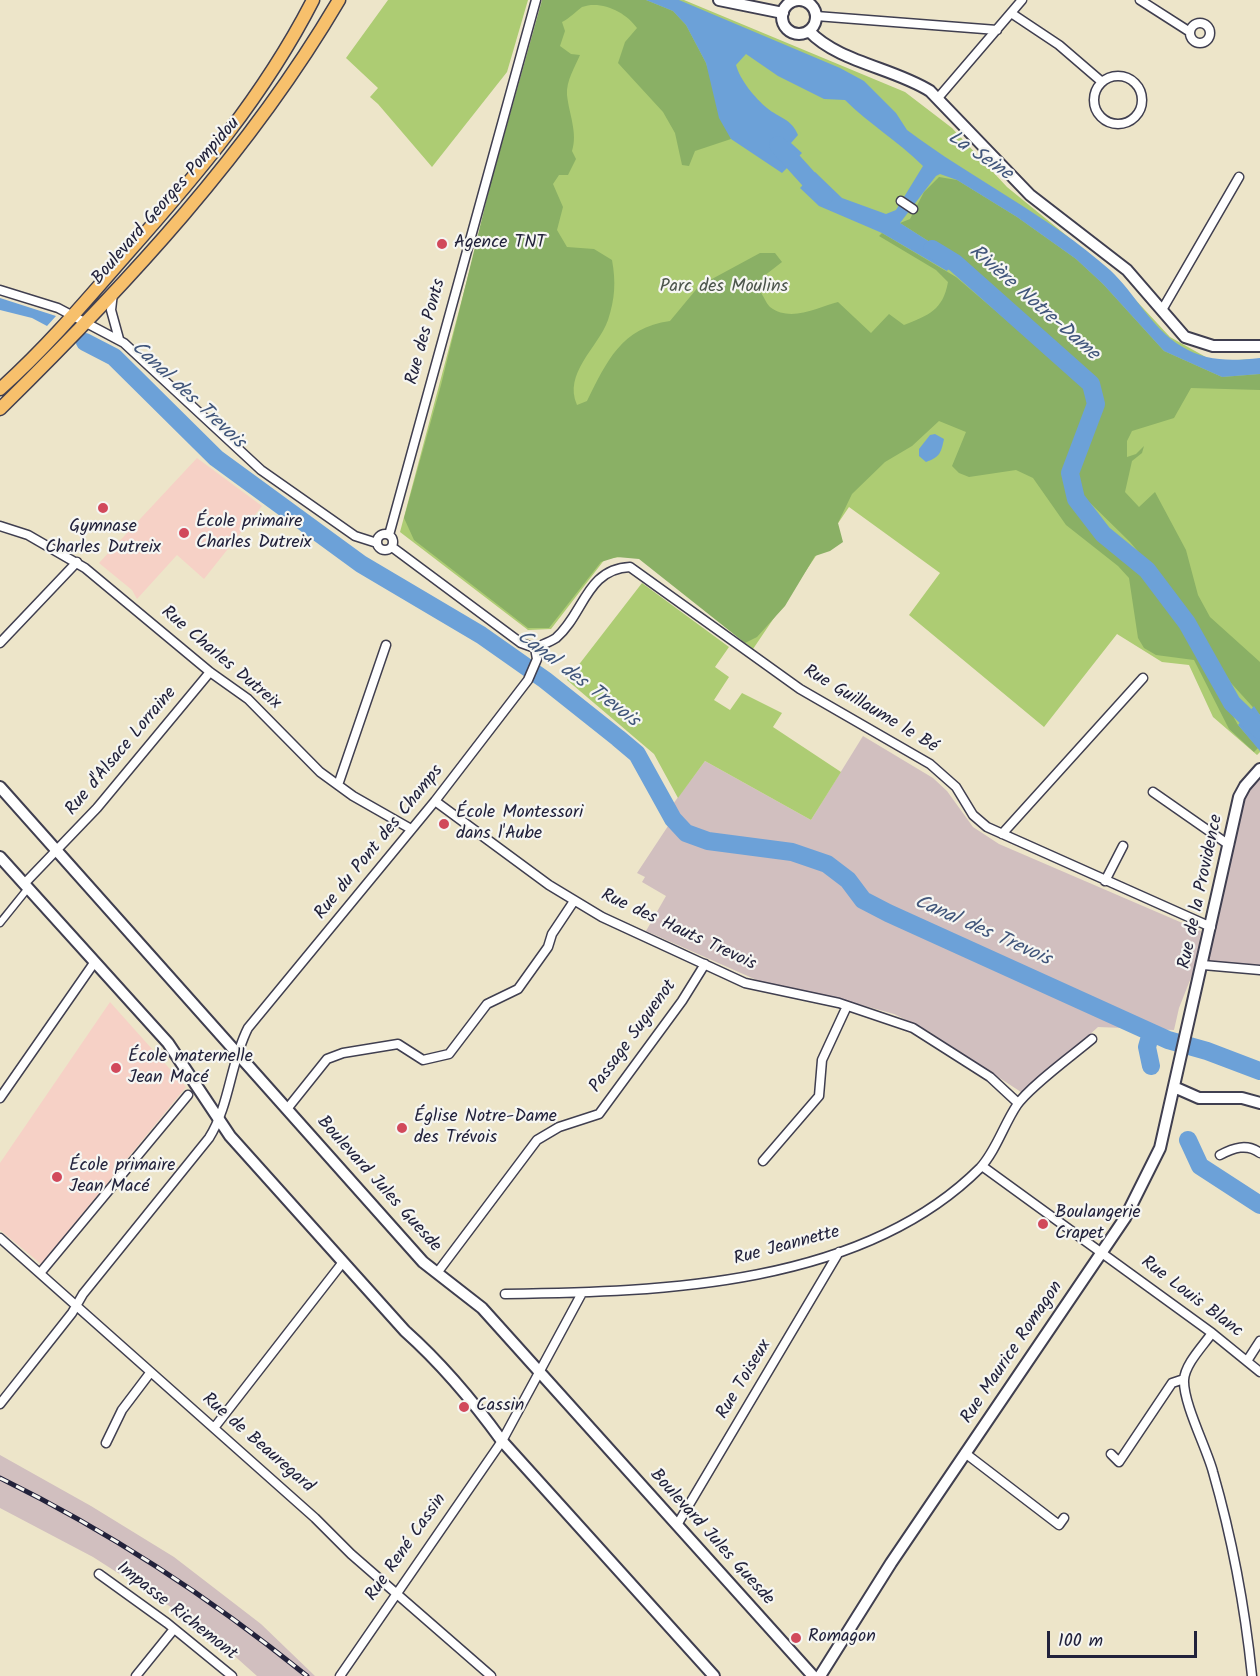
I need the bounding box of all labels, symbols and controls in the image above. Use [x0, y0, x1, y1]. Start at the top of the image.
street label: Boulevard Georges Pompidou [88, 114, 246, 290]
water label: La Seine [942, 127, 1016, 187]
place label: Agence TNT [454, 233, 546, 255]
marker: Agence TNT [435, 237, 449, 251]
water label: Rivière Notre-Dame [963, 241, 1103, 367]
street label: Rue des Ponts [403, 277, 451, 387]
park label: Parc des Moulins [660, 277, 788, 299]
water label: Canal des Trevois [125, 337, 249, 455]
marker: Gymnase Charles Dutreix [96, 501, 110, 515]
place label: École primaire Charles Dutreix [196, 512, 311, 554]
place label: Gymnase Charles Dutreix [45, 517, 161, 560]
marker: École primaire Charles Dutreix [177, 526, 191, 540]
street label: Rue Charles Dutreix [156, 603, 284, 715]
water label: Canal des Trevois [511, 626, 643, 734]
street label: Rue Guillaume le Bé [799, 661, 941, 759]
street label: Rue d'Alsace Lorraine [62, 683, 182, 821]
street label: Rue du Pont des Champs [311, 761, 449, 925]
place label: École Montessori dans l'Aube [456, 803, 583, 846]
street label: Rue de la Providence [1175, 813, 1229, 971]
marker: École Montessori dans l'Aube [437, 817, 451, 831]
street label: Rue des Hauts Trevois [597, 886, 759, 976]
water label: Canal des Trevois [910, 891, 1054, 973]
street label: Passage Suguenot [586, 976, 682, 1098]
place label: École maternelle Jean Macé [128, 1047, 253, 1090]
marker: École maternelle Jean Macé [109, 1061, 123, 1075]
place label: Église Notre-Dame des Trévois [414, 1107, 557, 1150]
street label: Boulevard Jules Guesde [311, 1112, 445, 1258]
marker: Église Notre-Dame des Trévois [395, 1121, 409, 1135]
place label: École primaire Jean Macé [69, 1156, 175, 1198]
marker: École primaire Jean Macé [50, 1170, 64, 1184]
place label: Boulangerie Crapet [1055, 1203, 1141, 1246]
marker: Boulangerie Crapet [1036, 1217, 1050, 1231]
street label: Rue Jeannette [732, 1222, 842, 1272]
street label: Rue Louis Blanc [1136, 1253, 1246, 1343]
street label: Rue Maurice Romagon [957, 1278, 1069, 1428]
street label: Rue Toiseux [713, 1336, 777, 1424]
street label: Rue de Beauregard [197, 1389, 317, 1499]
place label: Cassin [476, 1396, 524, 1418]
marker: Cassin [457, 1400, 471, 1414]
street label: Boulevard Jules Guesde [644, 1465, 778, 1611]
street label: Rue René Cassin [362, 1490, 452, 1606]
street label: Impasse Richemont [111, 1558, 241, 1666]
scale bar [1050, 1619, 1200, 1657]
place label: Romagon [808, 1627, 876, 1649]
text: 100 m [1058, 1627, 1103, 1656]
marker: Romagon [789, 1631, 803, 1645]

